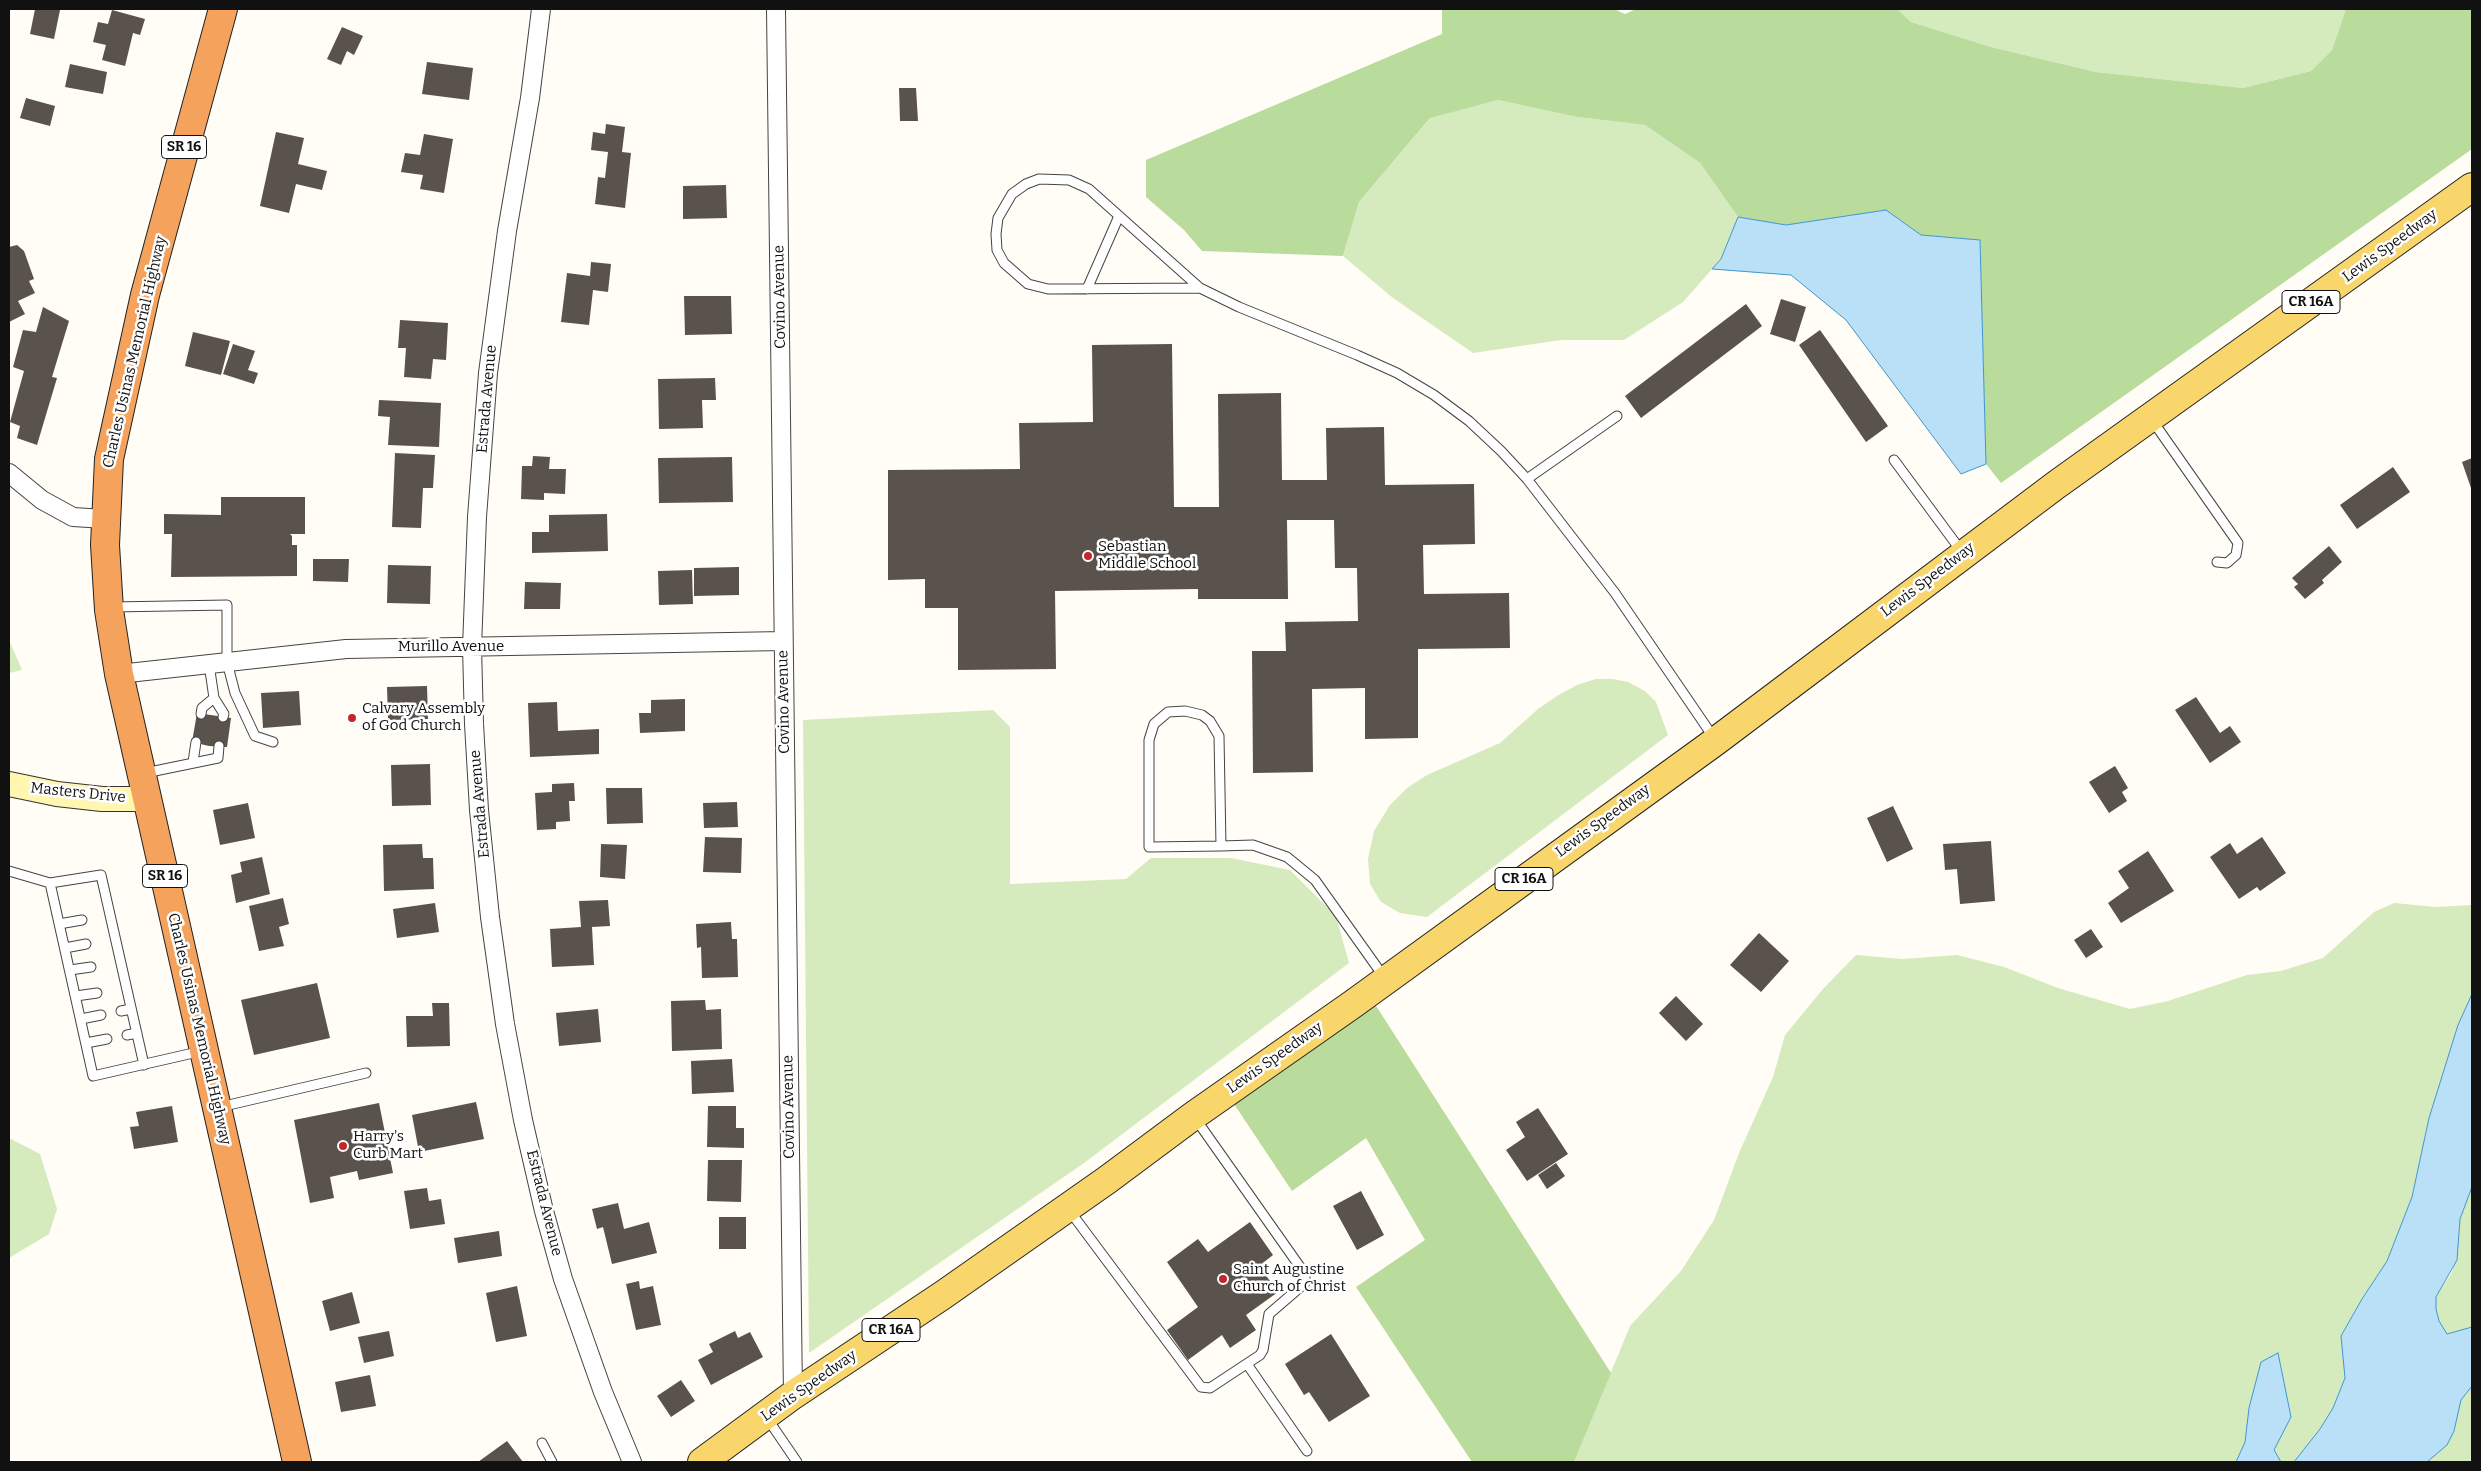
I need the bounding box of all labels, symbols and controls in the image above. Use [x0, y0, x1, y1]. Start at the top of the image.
road number: SR 16 [162, 136, 206, 158]
street label: Lewis Speedway [2339, 206, 2441, 286]
street label: Charles Usinas Memorial Highway [99, 234, 171, 470]
street label: Covino Avenue [770, 245, 790, 349]
road number: CR 16A [2282, 290, 2340, 314]
street label: Estrada Avenue [473, 344, 501, 454]
place label: Sebastian Middle School [1098, 538, 1196, 573]
street label: Lewis Speedway [1878, 539, 1978, 621]
marker: Sebastian Middle School [1082, 550, 1094, 562]
street label: Murillo Avenue [398, 638, 504, 656]
street label: Covino Avenue [774, 650, 794, 754]
place label: Calvary Assembly of God Church [362, 700, 485, 735]
marker: Calvary Assembly of God Church [346, 712, 358, 724]
street label: Estrada Avenue [466, 749, 494, 859]
street label: Masters Drive [30, 779, 126, 807]
street label: Lewis Speedway [1552, 781, 1654, 861]
road number: SR 16 [142, 864, 188, 888]
road number: CR 16A [1495, 868, 1553, 891]
street label: Charles Usinas Memorial Highway [163, 911, 235, 1147]
street label: Lewis Speedway [1224, 1018, 1326, 1098]
street label: Covino Avenue [779, 1055, 799, 1159]
place label: Harry's Curb Mart [353, 1128, 423, 1163]
marker: Harry's Curb Mart [337, 1140, 349, 1152]
street label: Estrada Avenue [522, 1148, 566, 1258]
place label: Saint Augustine Church of Christ [1233, 1261, 1346, 1296]
marker: Saint Augustine Church of Christ [1217, 1273, 1229, 1285]
road number: CR 16A [862, 1318, 920, 1342]
street label: Lewis Speedway [758, 1346, 860, 1426]

